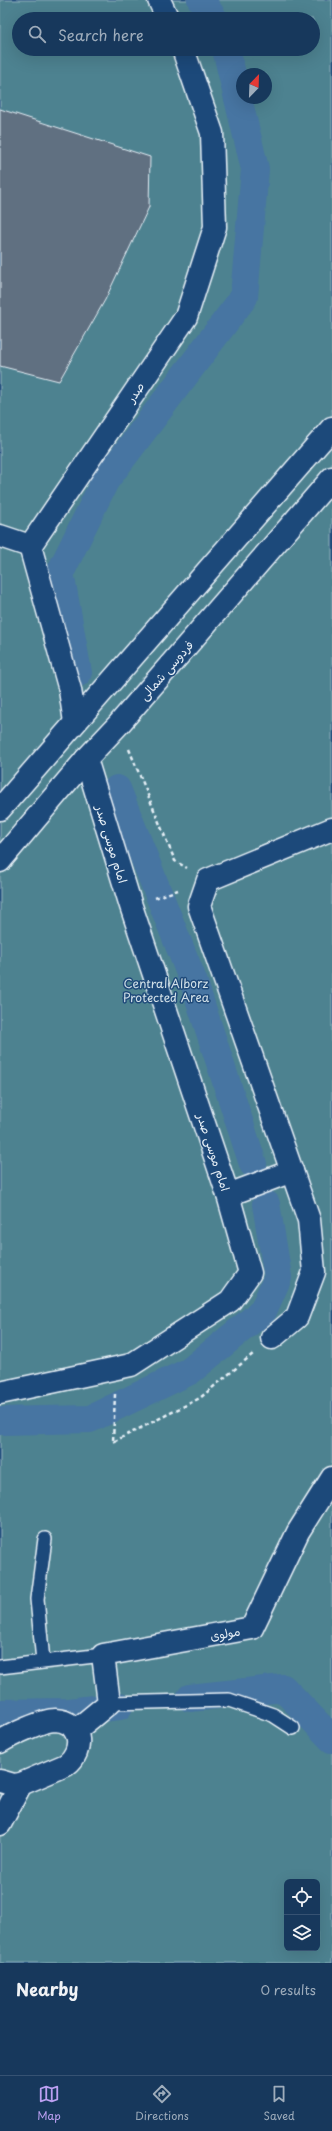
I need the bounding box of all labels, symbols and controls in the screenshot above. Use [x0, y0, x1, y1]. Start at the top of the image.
search box [12, 12, 320, 56]
icon: search [26, 23, 48, 45]
text: Search here [58, 23, 144, 46]
north arrow [236, 68, 272, 104]
street label: صدر [121, 378, 148, 407]
street label: فردوسی شمالی [135, 636, 197, 704]
street label: امام موسی صدر [90, 802, 132, 886]
park label: Central Alborz Protected Area [123, 974, 210, 1006]
street label: امام موسی صدر [192, 1110, 235, 1194]
street label: مولوی [208, 1621, 242, 1645]
map controls [284, 1879, 320, 1951]
button: locate [284, 1879, 320, 1915]
button: layers [284, 1915, 320, 1951]
text: Nearby [16, 1976, 78, 2002]
text: 0 results [261, 1980, 316, 1999]
tab: Map [37, 2083, 61, 2124]
tab: Directions [135, 2083, 189, 2124]
tab: Saved [263, 2083, 295, 2124]

